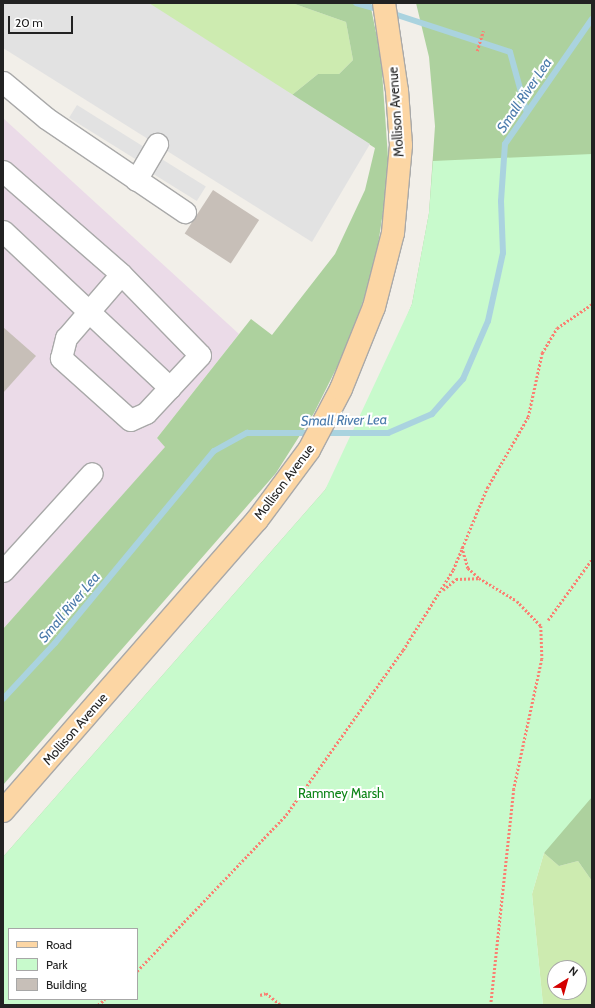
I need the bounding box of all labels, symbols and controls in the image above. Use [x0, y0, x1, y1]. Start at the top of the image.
scale bar [10, 8, 75, 34]
text: 20 m [15, 15, 43, 30]
water label: Small River Lea [493, 55, 555, 135]
street label: Mollison Avenue [385, 66, 407, 158]
water label: Small River Lea [301, 411, 387, 429]
street label: Mollison Avenue [251, 441, 317, 523]
water label: Small River Lea [35, 569, 103, 645]
street label: Mollison Avenue [39, 690, 111, 768]
park label: Rammey Marsh [298, 785, 384, 801]
legend [8, 928, 138, 1000]
text: Road [46, 937, 72, 952]
text: Park [46, 957, 68, 972]
north arrow [547, 960, 587, 1000]
text: N [566, 963, 581, 979]
text: Building [46, 977, 87, 992]

